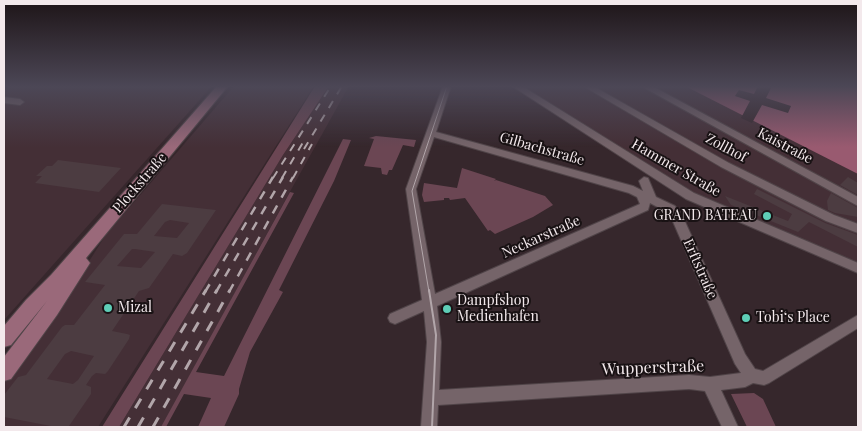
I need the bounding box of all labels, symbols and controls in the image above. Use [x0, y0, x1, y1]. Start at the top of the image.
street label: Kaistraße [755, 125, 815, 167]
street label: Gilbachstraße [498, 129, 586, 169]
street label: Zollhof [702, 130, 750, 166]
street label: Hammer Straße [628, 136, 724, 200]
street label: Plockstraße [109, 150, 171, 216]
place label: GRAND BATEAU [654, 208, 757, 224]
marker: GRAND BATEAU [761, 210, 773, 222]
street label: Neckarstraße [499, 212, 583, 262]
street label: Erftstraße [679, 236, 721, 302]
place label: Dampfshop Medienhafen [457, 293, 539, 326]
place label: Mizal [118, 300, 152, 316]
marker: Mizal [102, 302, 114, 314]
marker: Dampfshop Medienhafen [441, 303, 453, 315]
place label: Tobi‘s Place [756, 310, 830, 326]
marker: Tobi‘s Place [740, 312, 752, 324]
street label: Wupperstraße [602, 357, 704, 379]

